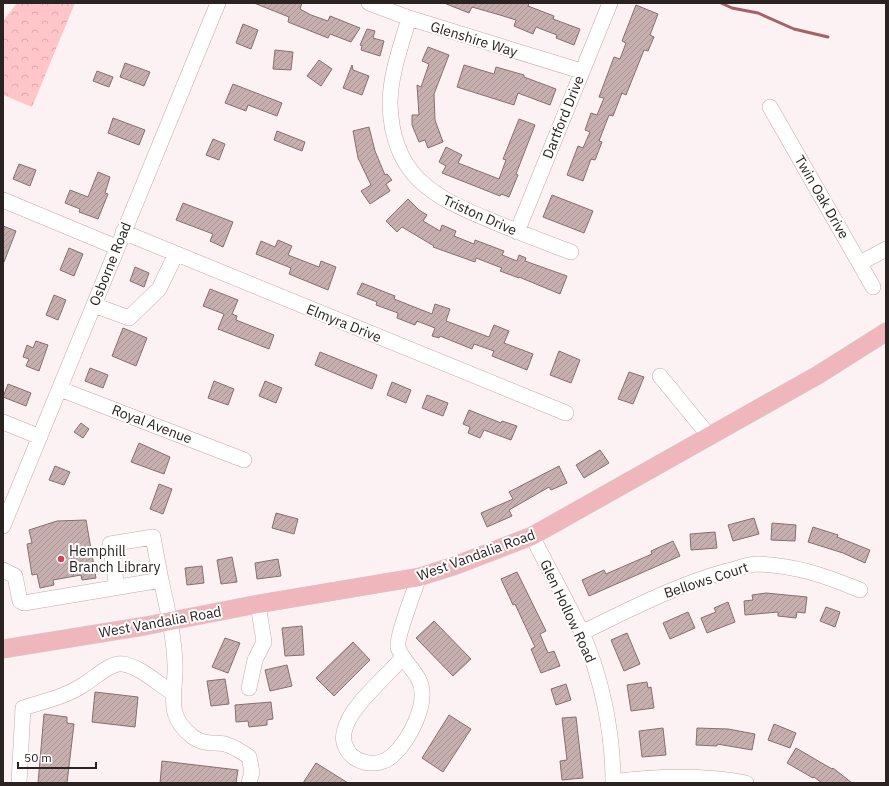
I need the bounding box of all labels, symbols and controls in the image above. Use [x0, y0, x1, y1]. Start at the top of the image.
street label: Glenshire Way [428, 17, 520, 61]
street label: Dartford Drive [538, 72, 588, 161]
street label: Twin Oak Drive [791, 152, 853, 242]
street label: Triston Drive [440, 191, 520, 239]
street label: Osborne Road [85, 219, 135, 309]
street label: Elmyra Drive [304, 300, 384, 346]
street label: Royal Avenue [109, 400, 195, 448]
street label: West Vandalia Road [415, 525, 537, 585]
place label: Hemphill Branch Library [69, 542, 160, 576]
marker: Hemphill Branch Library [56, 554, 66, 564]
street label: Glen Hollow Road [536, 557, 600, 665]
street label: Bellows Court [662, 558, 751, 602]
street label: West Vandalia Road [97, 602, 223, 642]
scale bar [18, 744, 96, 770]
text: 50 m [24, 750, 52, 765]

